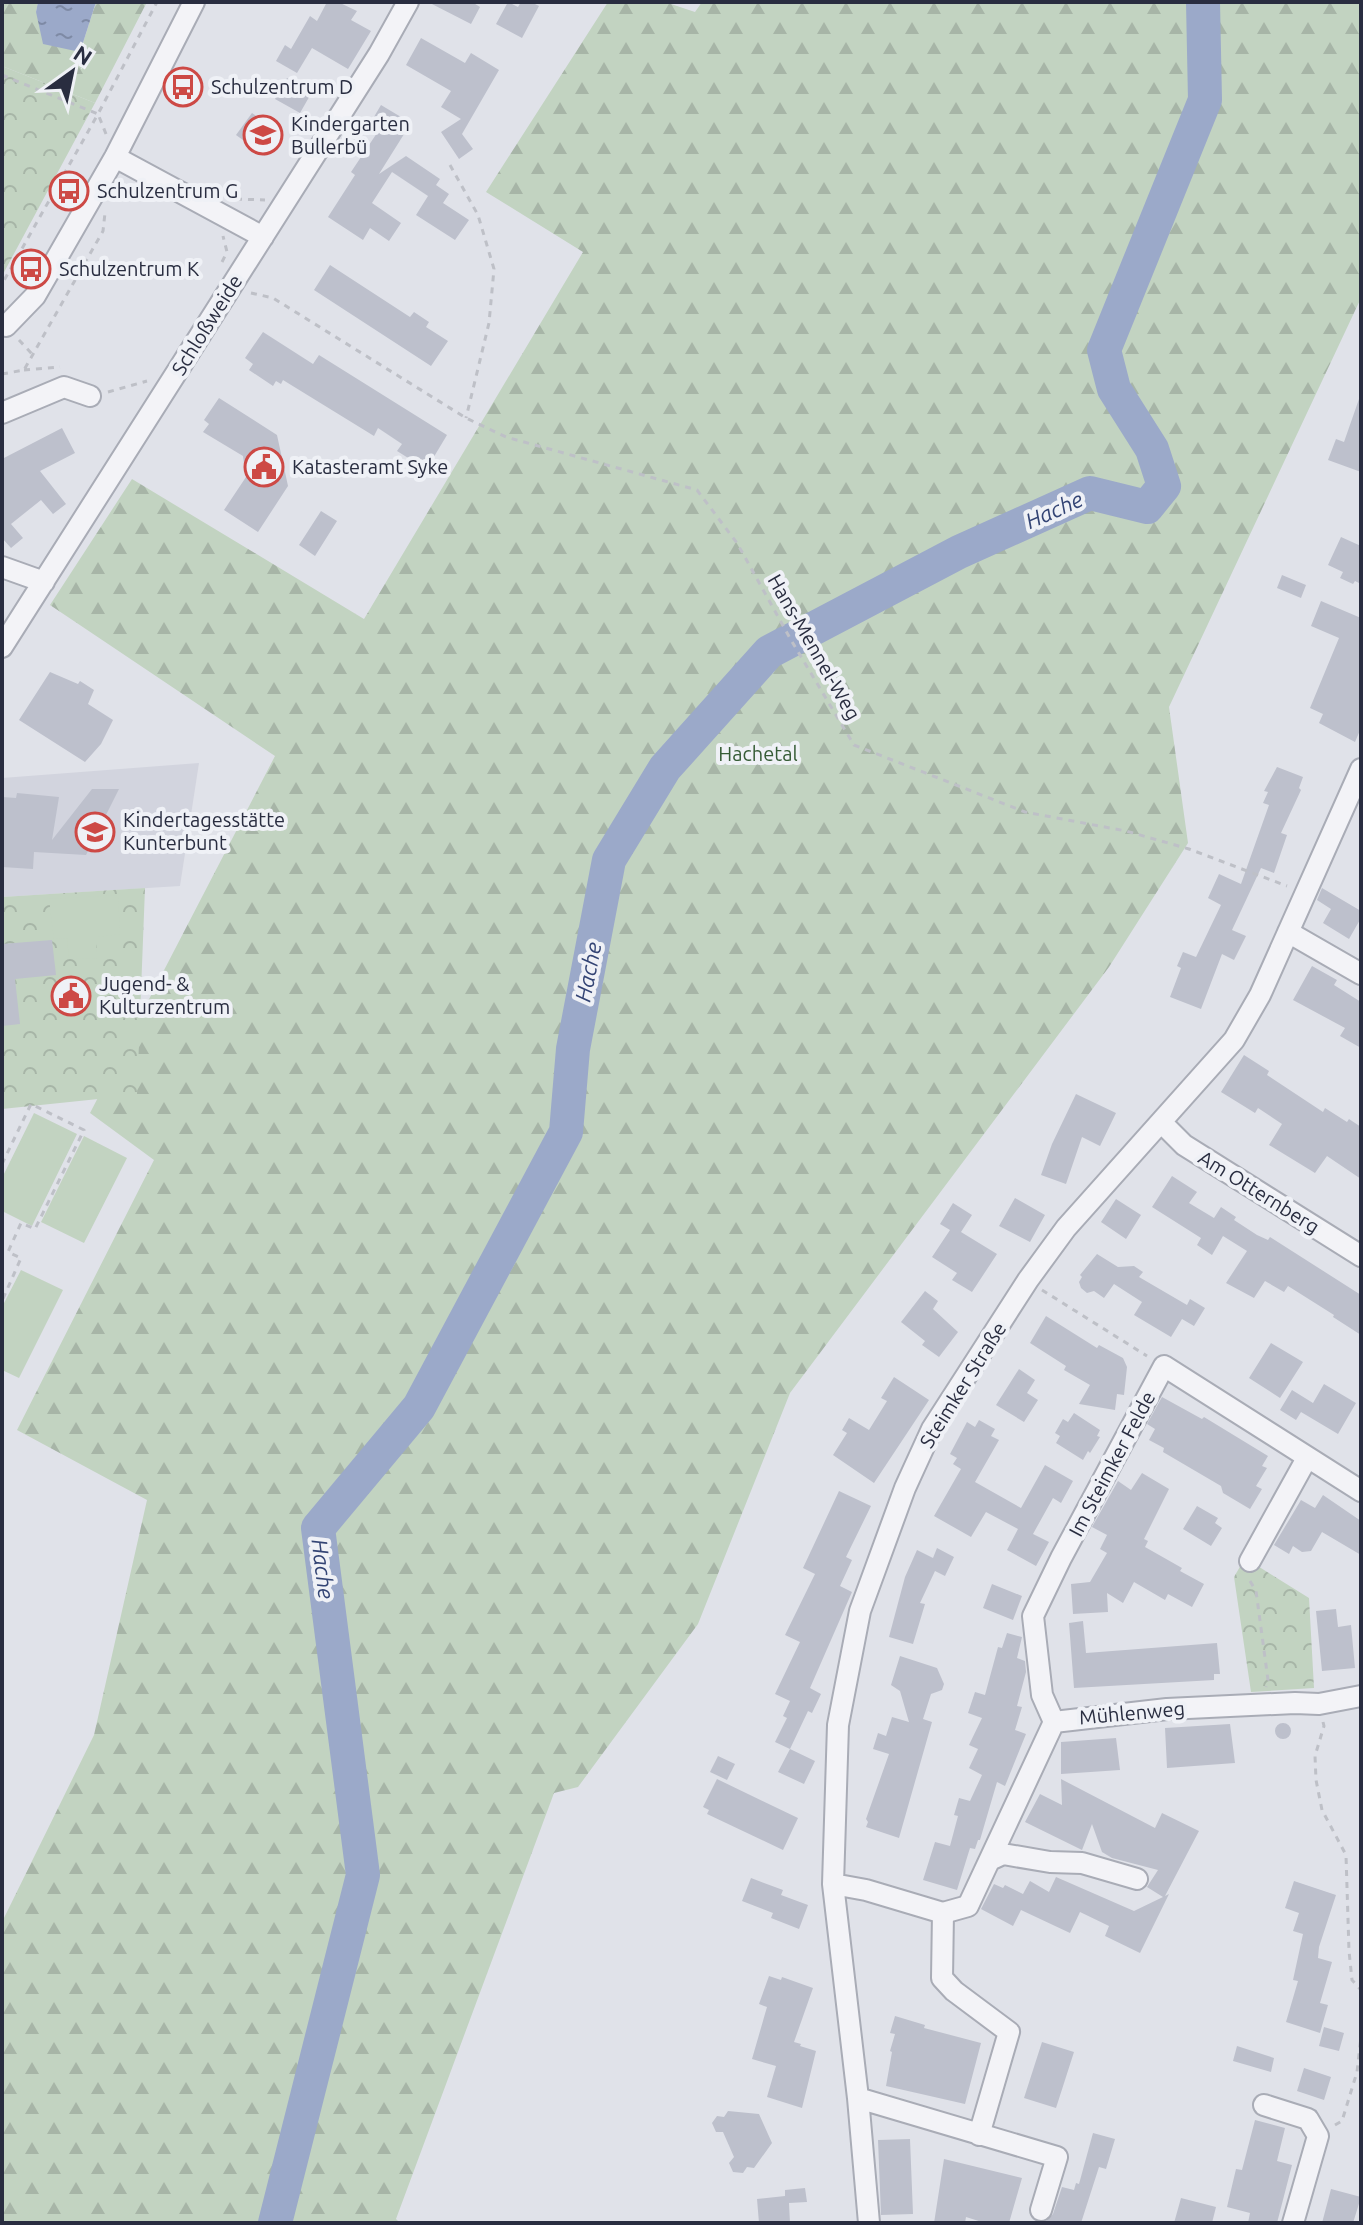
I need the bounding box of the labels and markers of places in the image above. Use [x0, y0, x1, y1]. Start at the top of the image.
bus stop icon: Schulzentrum D [162, 66, 204, 108]
place label: Schulzentrum D [211, 75, 353, 98]
place label: Kindergarten Bullerbü [291, 112, 410, 158]
school or university icon: Kindergarten Bullerbü [242, 114, 284, 156]
bus stop icon: Schulzentrum G [48, 170, 90, 212]
place label: Schulzentrum G [97, 179, 238, 202]
bus stop icon: Schulzentrum K [10, 248, 52, 290]
place label: Schulzentrum K [59, 257, 199, 280]
public building icon: Katasteramt Syke [243, 446, 285, 488]
place label: Katasteramt Syke [292, 455, 448, 478]
place label: Kindertagesstätte Kunterbunt [123, 808, 285, 854]
school or university icon: Kindertagesstätte Kunterbunt [74, 811, 116, 853]
place label: Jugend- & Kulturzentrum [99, 972, 230, 1018]
public building icon: Jugend- & Kulturzentrum [50, 975, 92, 1017]

